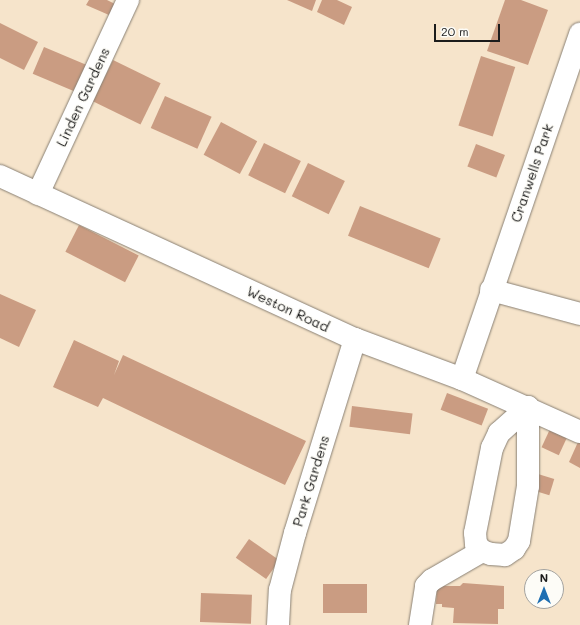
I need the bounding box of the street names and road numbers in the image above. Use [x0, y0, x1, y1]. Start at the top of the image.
street label: Linden Gardens [53, 45, 113, 149]
street label: Cranwells Park [507, 122, 557, 224]
street label: Weston Road [244, 283, 332, 335]
street label: Park Gardens [289, 433, 333, 529]

